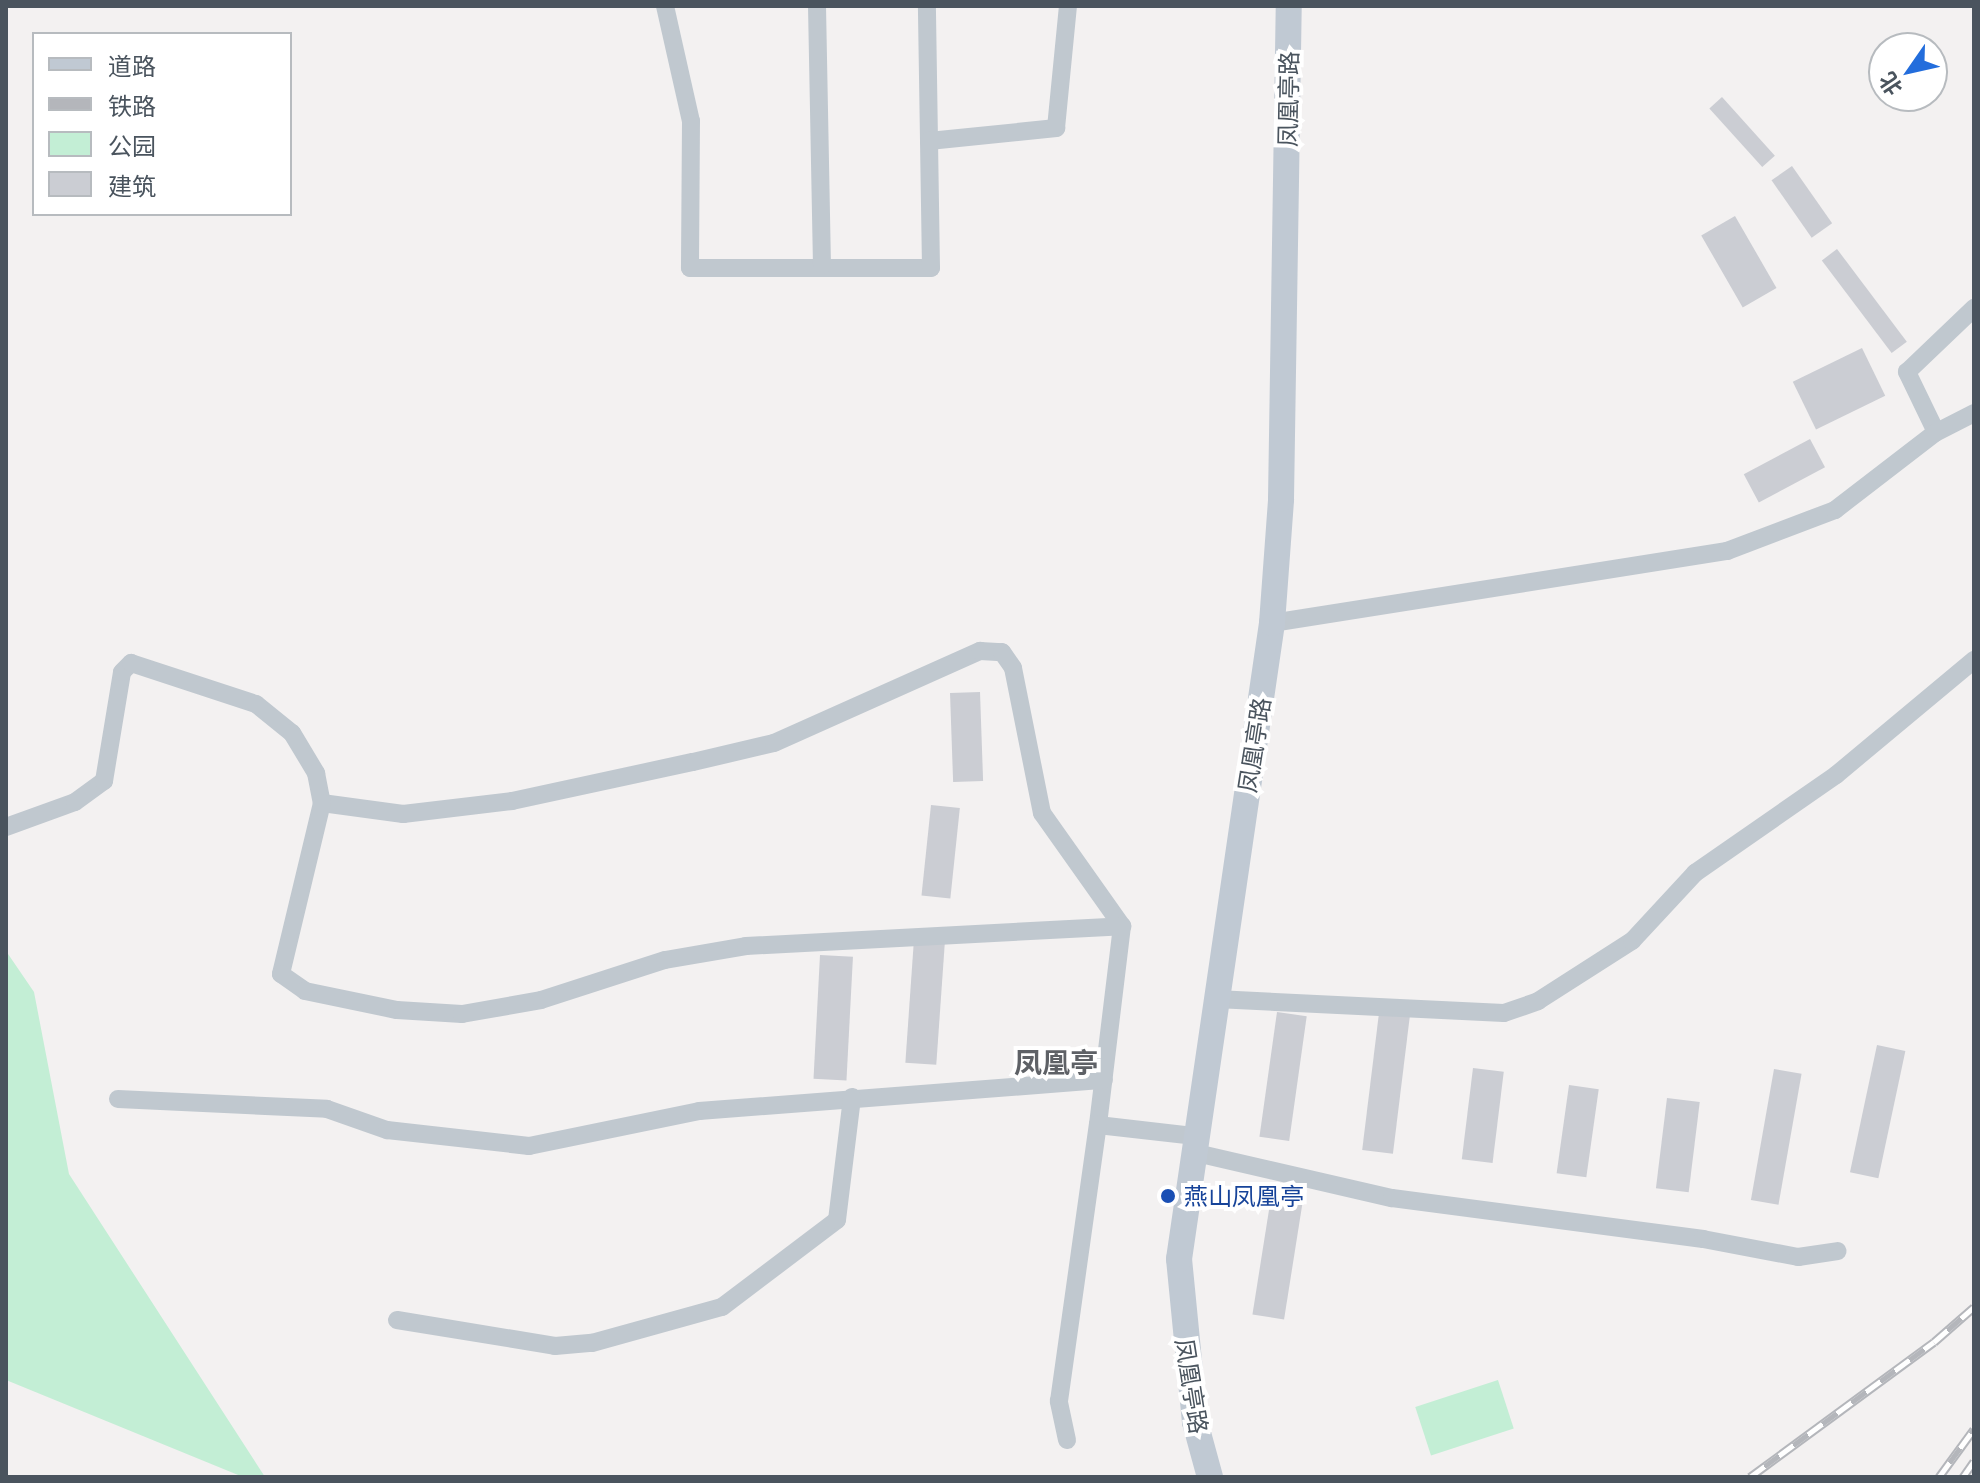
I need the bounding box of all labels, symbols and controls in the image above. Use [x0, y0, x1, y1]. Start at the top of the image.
legend [32, 32, 292, 216]
north arrow [1868, 32, 1948, 112]
text: 道路 [108, 51, 156, 80]
street label: 凤凰亭路 [1273, 51, 1303, 147]
text: 北 [1873, 68, 1907, 101]
text: 铁路 [108, 91, 156, 120]
text: 公园 [108, 131, 156, 160]
text: 建筑 [108, 171, 156, 200]
street label: 凤凰亭路 [1232, 695, 1276, 795]
district label: 凤凰亭 [1014, 1045, 1098, 1079]
place label: 燕山凤凰亭 [1184, 1182, 1304, 1210]
marker: 燕山凤凰亭 [1159, 1187, 1177, 1205]
street label: 凤凰亭路 [1170, 1336, 1214, 1436]

